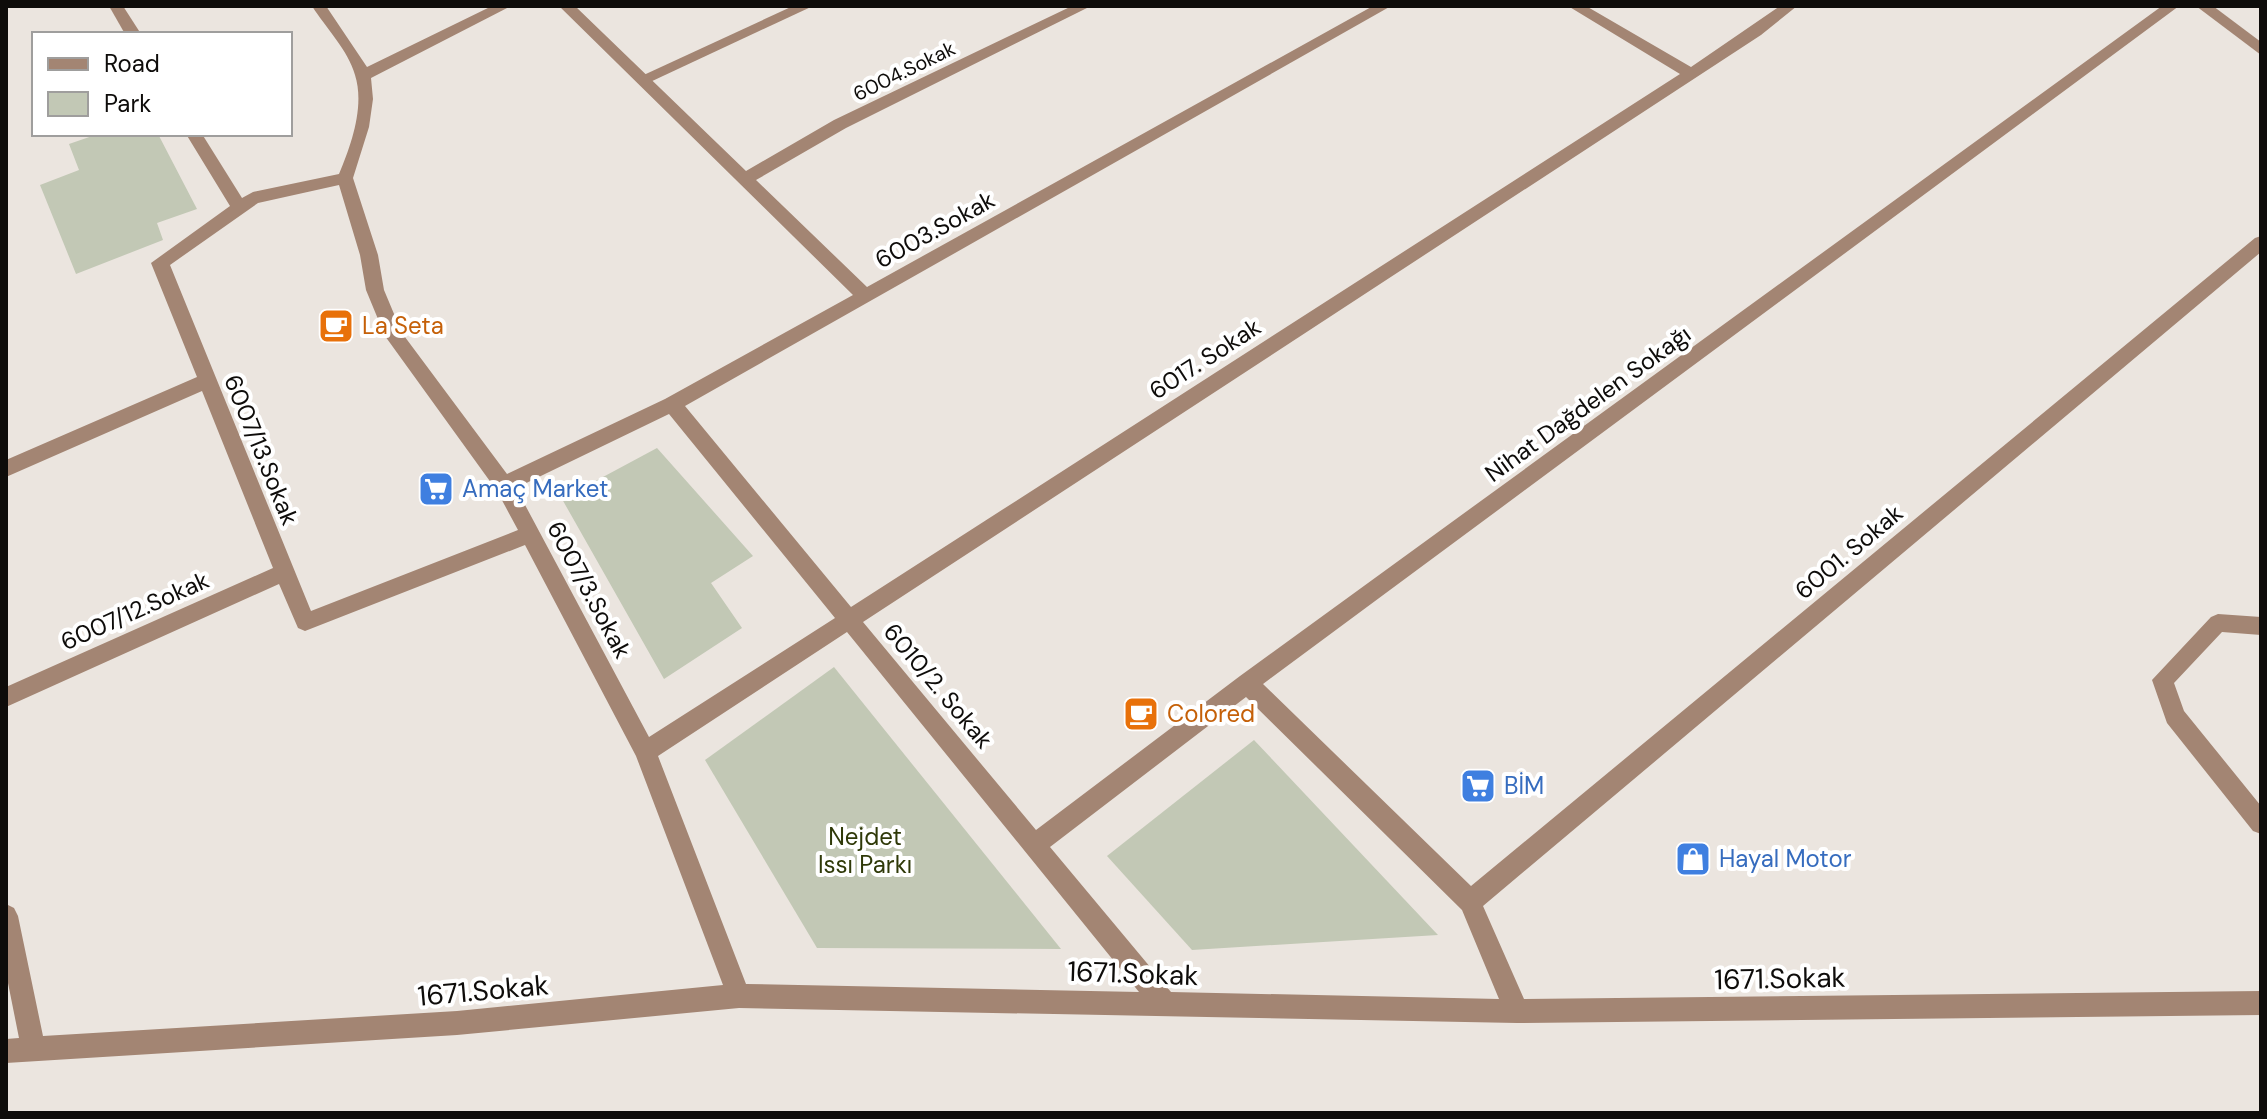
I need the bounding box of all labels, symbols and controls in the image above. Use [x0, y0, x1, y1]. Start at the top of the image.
legend [32, 32, 292, 136]
street label: 6004.Sokak [849, 35, 959, 107]
text: Road [104, 48, 160, 79]
text: Park [104, 88, 151, 119]
street label: 6003.Sokak [869, 184, 1000, 275]
cafe icon: La Seta [317, 307, 355, 345]
place label: La Seta [362, 310, 444, 341]
street label: 6017. Sokak [1143, 311, 1266, 406]
street label: Nihat Dağdelen Sokağı [1479, 318, 1697, 489]
street label: 6007/13.Sokak [217, 370, 306, 530]
supermarket icon: Amaç Market [417, 470, 455, 508]
place label: Amaç Market [462, 473, 608, 504]
street label: 6001. Sokak [1788, 497, 1909, 606]
street label: 6007/3.Sokak [540, 516, 639, 664]
street label: 6007/12.Sokak [56, 564, 214, 657]
street label: 6010/2. Sokak [877, 617, 1000, 755]
cafe icon: Colored [1122, 695, 1160, 733]
place label: Colored [1167, 698, 1255, 729]
supermarket icon: BİM [1459, 767, 1497, 805]
place label: BİM [1504, 770, 1544, 801]
park label: Nejdet Issı Parkı [818, 821, 912, 880]
shop icon: Hayal Motor [1674, 840, 1712, 878]
place label: Hayal Motor [1719, 843, 1852, 874]
street label: 1671.Sokak [1067, 953, 1199, 994]
street label: 1671.Sokak [1714, 959, 1846, 998]
street label: 1671.Sokak [416, 966, 550, 1015]

